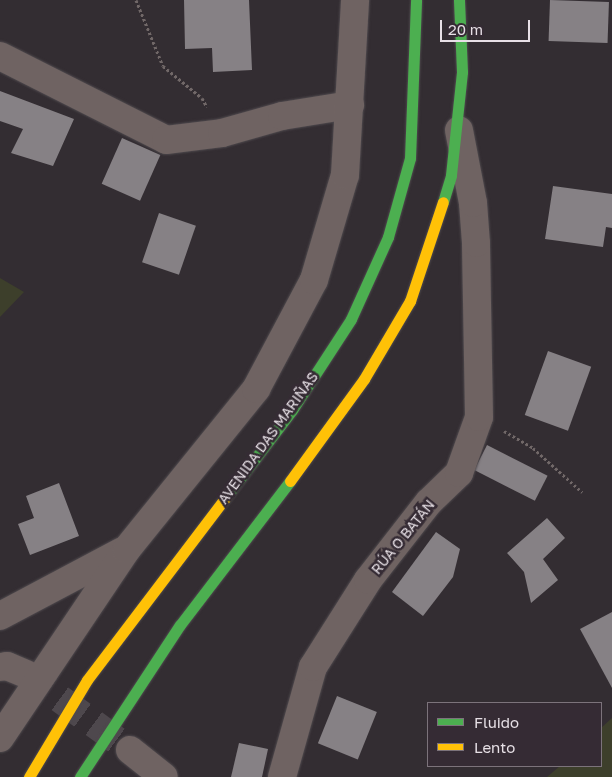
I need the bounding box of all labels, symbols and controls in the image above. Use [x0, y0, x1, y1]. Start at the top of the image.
scale bar [442, 10, 532, 42]
text: 20 m [448, 20, 483, 38]
street label: AVENIDA DAS MARIÑAS [215, 369, 321, 507]
street label: RÚA O BATÁN [368, 496, 438, 578]
legend [427, 702, 602, 767]
text: Fluido [474, 713, 519, 731]
text: Lento [474, 738, 515, 756]

